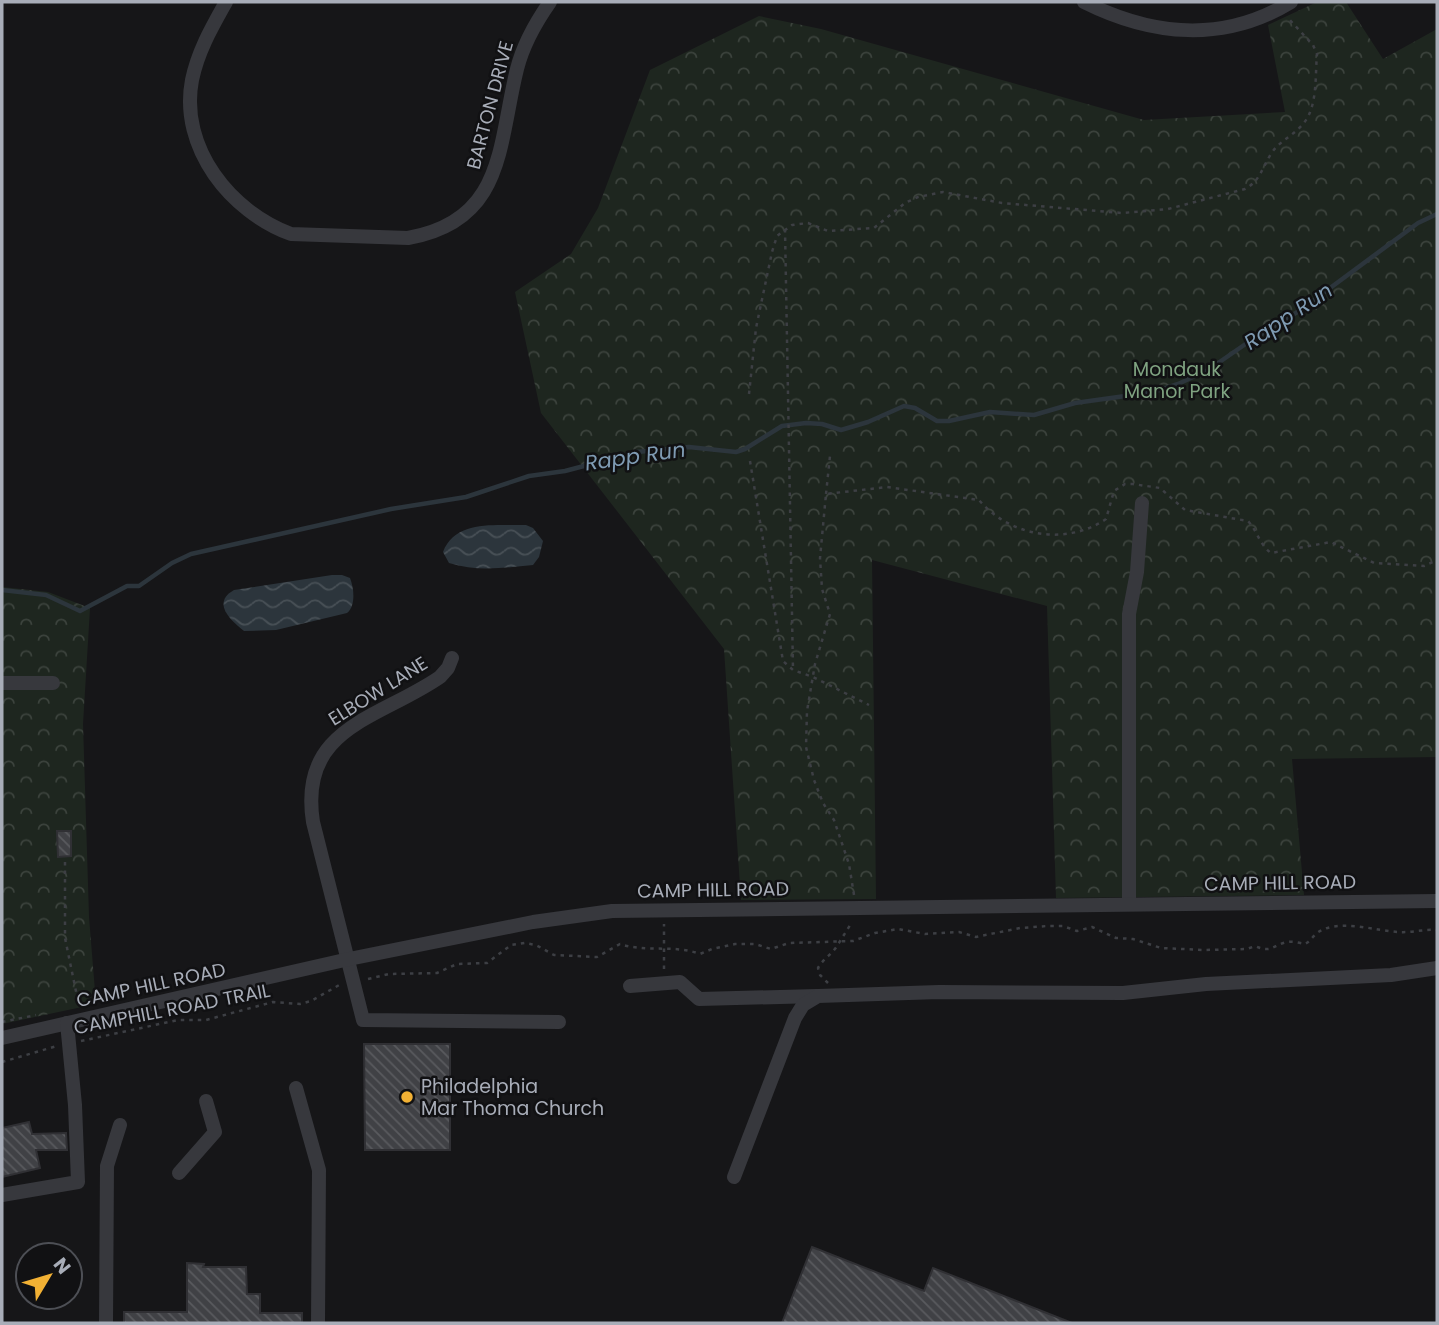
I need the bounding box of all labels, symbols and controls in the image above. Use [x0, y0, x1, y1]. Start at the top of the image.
street label: BARTON DRIVE [460, 38, 520, 172]
water label: Rapp Run [1238, 276, 1338, 356]
park label: Mondauk Manor Park [1124, 356, 1230, 405]
water label: Rapp Run [583, 435, 687, 477]
street label: ELBOW LANE [323, 650, 433, 732]
street label: CAMP HILL ROAD [1204, 868, 1356, 898]
street label: CAMP HILL ROAD [637, 875, 789, 905]
street label: CAMP HILL ROAD [74, 956, 228, 1014]
street label: CAMPHILL ROAD TRAIL [72, 977, 272, 1041]
place label: Philadelphia Mar Thoma Church [421, 1073, 604, 1122]
marker: Philadelphia Mar Thoma Church [399, 1089, 415, 1105]
north arrow [14, 1241, 84, 1311]
text: N [47, 1252, 77, 1280]

